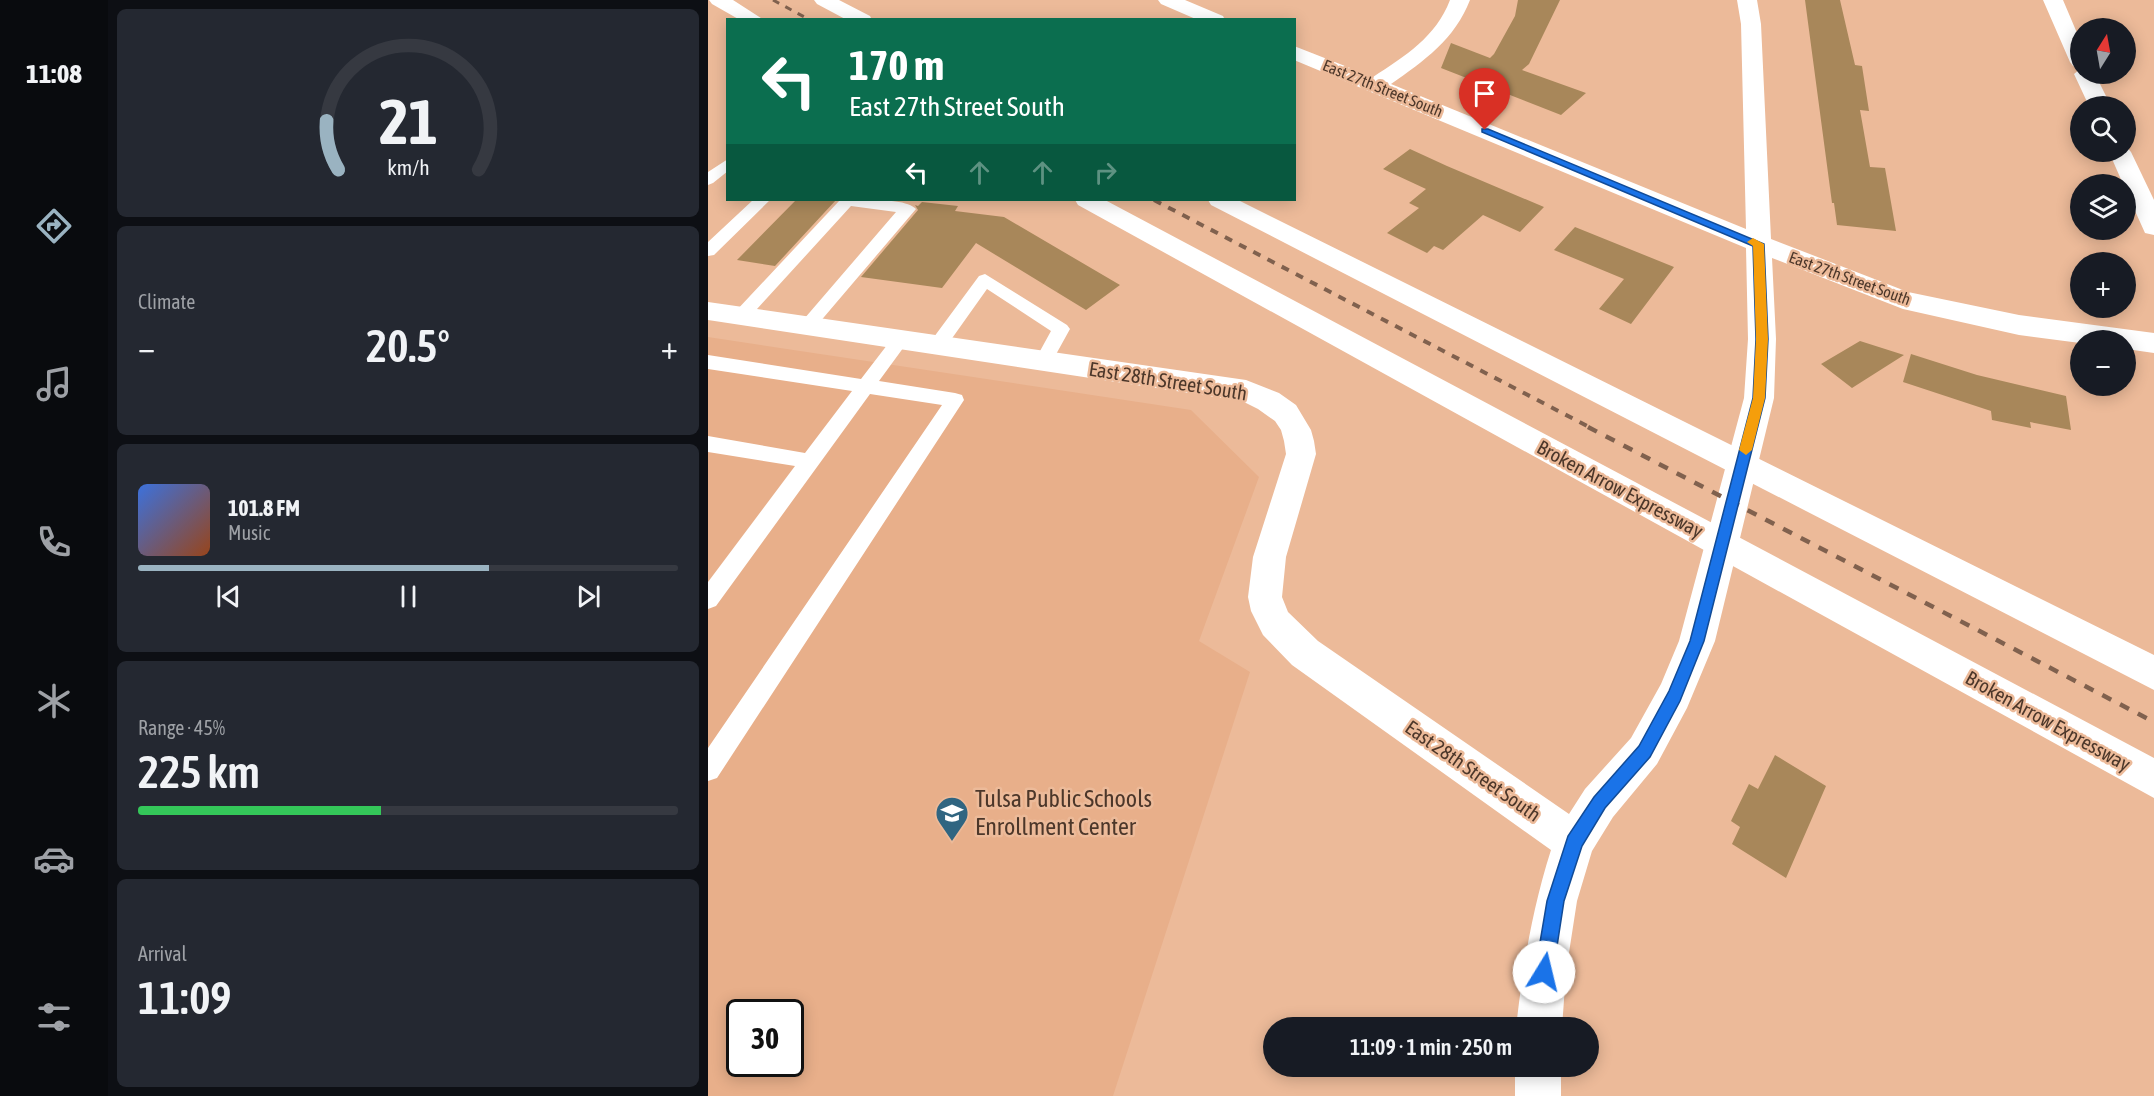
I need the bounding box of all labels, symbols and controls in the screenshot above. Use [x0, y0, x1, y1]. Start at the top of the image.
north arrow [2070, 18, 2136, 84]
map controls [2070, 18, 2136, 396]
text: 170 m [849, 41, 944, 89]
icon: left [750, 42, 828, 120]
street label: East 27th Street South [1320, 56, 1446, 120]
text: 11:08 [26, 58, 82, 89]
pin [1459, 68, 1510, 130]
icon: arrive [1468, 77, 1501, 110]
text: 21 [379, 86, 437, 157]
text: East 27th Street South [849, 91, 1065, 122]
button: search [2070, 96, 2136, 162]
text: km/h [387, 156, 429, 181]
icon: left [900, 156, 933, 189]
icon: ahead [963, 156, 996, 189]
icon: ahead [1026, 156, 1059, 189]
icon: right [1089, 156, 1122, 189]
button: layers [2070, 174, 2136, 240]
icon: directions [33, 205, 75, 247]
street label: East 27th Street South [1787, 248, 1913, 308]
button: + [2070, 252, 2136, 318]
text: Climate [138, 290, 195, 313]
text: 20.5° [366, 320, 450, 372]
text: − [138, 328, 155, 366]
text: + [661, 328, 678, 366]
button: − [2070, 330, 2136, 396]
street label: East 28th Street South [1087, 357, 1249, 404]
icon: music [33, 363, 75, 405]
street label: Broken Arrow Expressway [1533, 435, 1707, 542]
text: 101.8 FM [228, 495, 300, 521]
icon: phone [33, 521, 75, 563]
text: Music [228, 521, 270, 544]
icon: previous [212, 580, 245, 613]
icon: pause [392, 580, 425, 613]
icon: next [572, 580, 605, 613]
street label: Broken Arrow Expressway [1962, 666, 2135, 775]
icon: climate [33, 680, 75, 722]
street label: East 28th Street South [1401, 715, 1545, 826]
text: Range · 45% [138, 716, 225, 739]
text: 225 km [138, 746, 260, 798]
place label: Tulsa Public Schools Enrollment Center [975, 785, 1152, 840]
school or university icon: Tulsa Public Schools Enrollment Center [934, 795, 970, 842]
icon: car [33, 838, 75, 880]
position arrow [1512, 940, 1576, 1004]
text: Arrival [138, 942, 187, 965]
text: 11:09 [138, 972, 232, 1024]
icon: filters [33, 996, 75, 1038]
speed limit sign: 30 [726, 999, 804, 1077]
text: 11:09 · 1 min · 250 m [1350, 1034, 1512, 1060]

